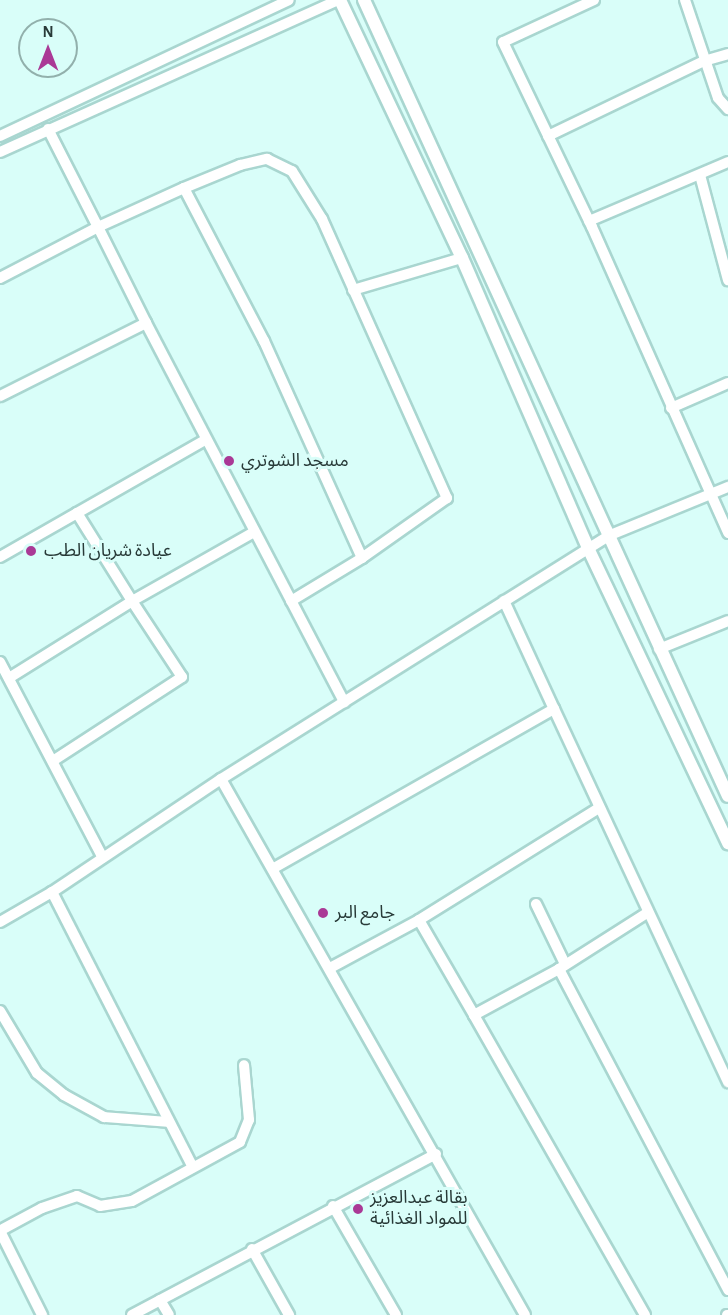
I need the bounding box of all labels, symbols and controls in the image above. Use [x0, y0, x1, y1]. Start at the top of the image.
north arrow [18, 18, 78, 78]
text: N [42, 24, 54, 40]
place label: مسجد الشوتري [241, 450, 349, 472]
marker: مسجد الشوتري [222, 454, 236, 468]
place label: عيادة شريان الطب [44, 540, 172, 562]
marker: عيادة شريان الطب [22, 542, 40, 560]
place label: جامع البر [335, 902, 395, 924]
marker: جامع البر [316, 906, 330, 920]
place label: بقالة عبدالعزيز للمواد الغذائية [370, 1188, 468, 1230]
marker: بقالة عبدالعزيز للمواد الغذائية [351, 1202, 365, 1216]

